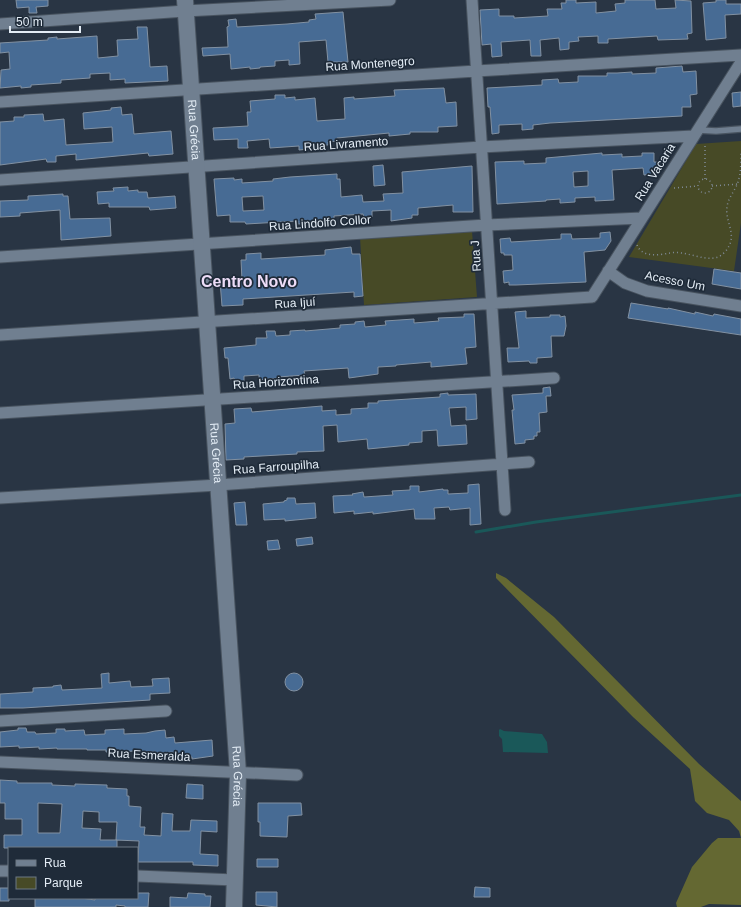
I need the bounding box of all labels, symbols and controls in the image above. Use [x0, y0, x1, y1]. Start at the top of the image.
scale bar [10, 8, 80, 34]
text: 50 m [16, 15, 43, 29]
street label: Rua Montenegro [325, 54, 415, 74]
street label: Rua Grécia [185, 99, 203, 161]
street label: Rua Livramento [303, 134, 389, 154]
street label: Rua Vacaria [632, 140, 678, 203]
street label: Rua Lindolfo Collor [269, 212, 371, 234]
street label: Rua J [468, 240, 484, 272]
street label: Acesso Um [644, 268, 706, 294]
district label: Centro Novo [201, 273, 297, 290]
street label: Rua Ijuí [274, 295, 317, 311]
street label: Rua Horizontina [233, 372, 320, 392]
street label: Rua Grécia [207, 422, 225, 484]
street label: Rua Farroupilha [233, 457, 320, 477]
street label: Rua Grécia [229, 745, 245, 807]
street label: Rua Esmeralda [107, 746, 191, 764]
legend [8, 847, 138, 899]
text: Rua [44, 856, 66, 870]
text: Parque [44, 876, 83, 890]

